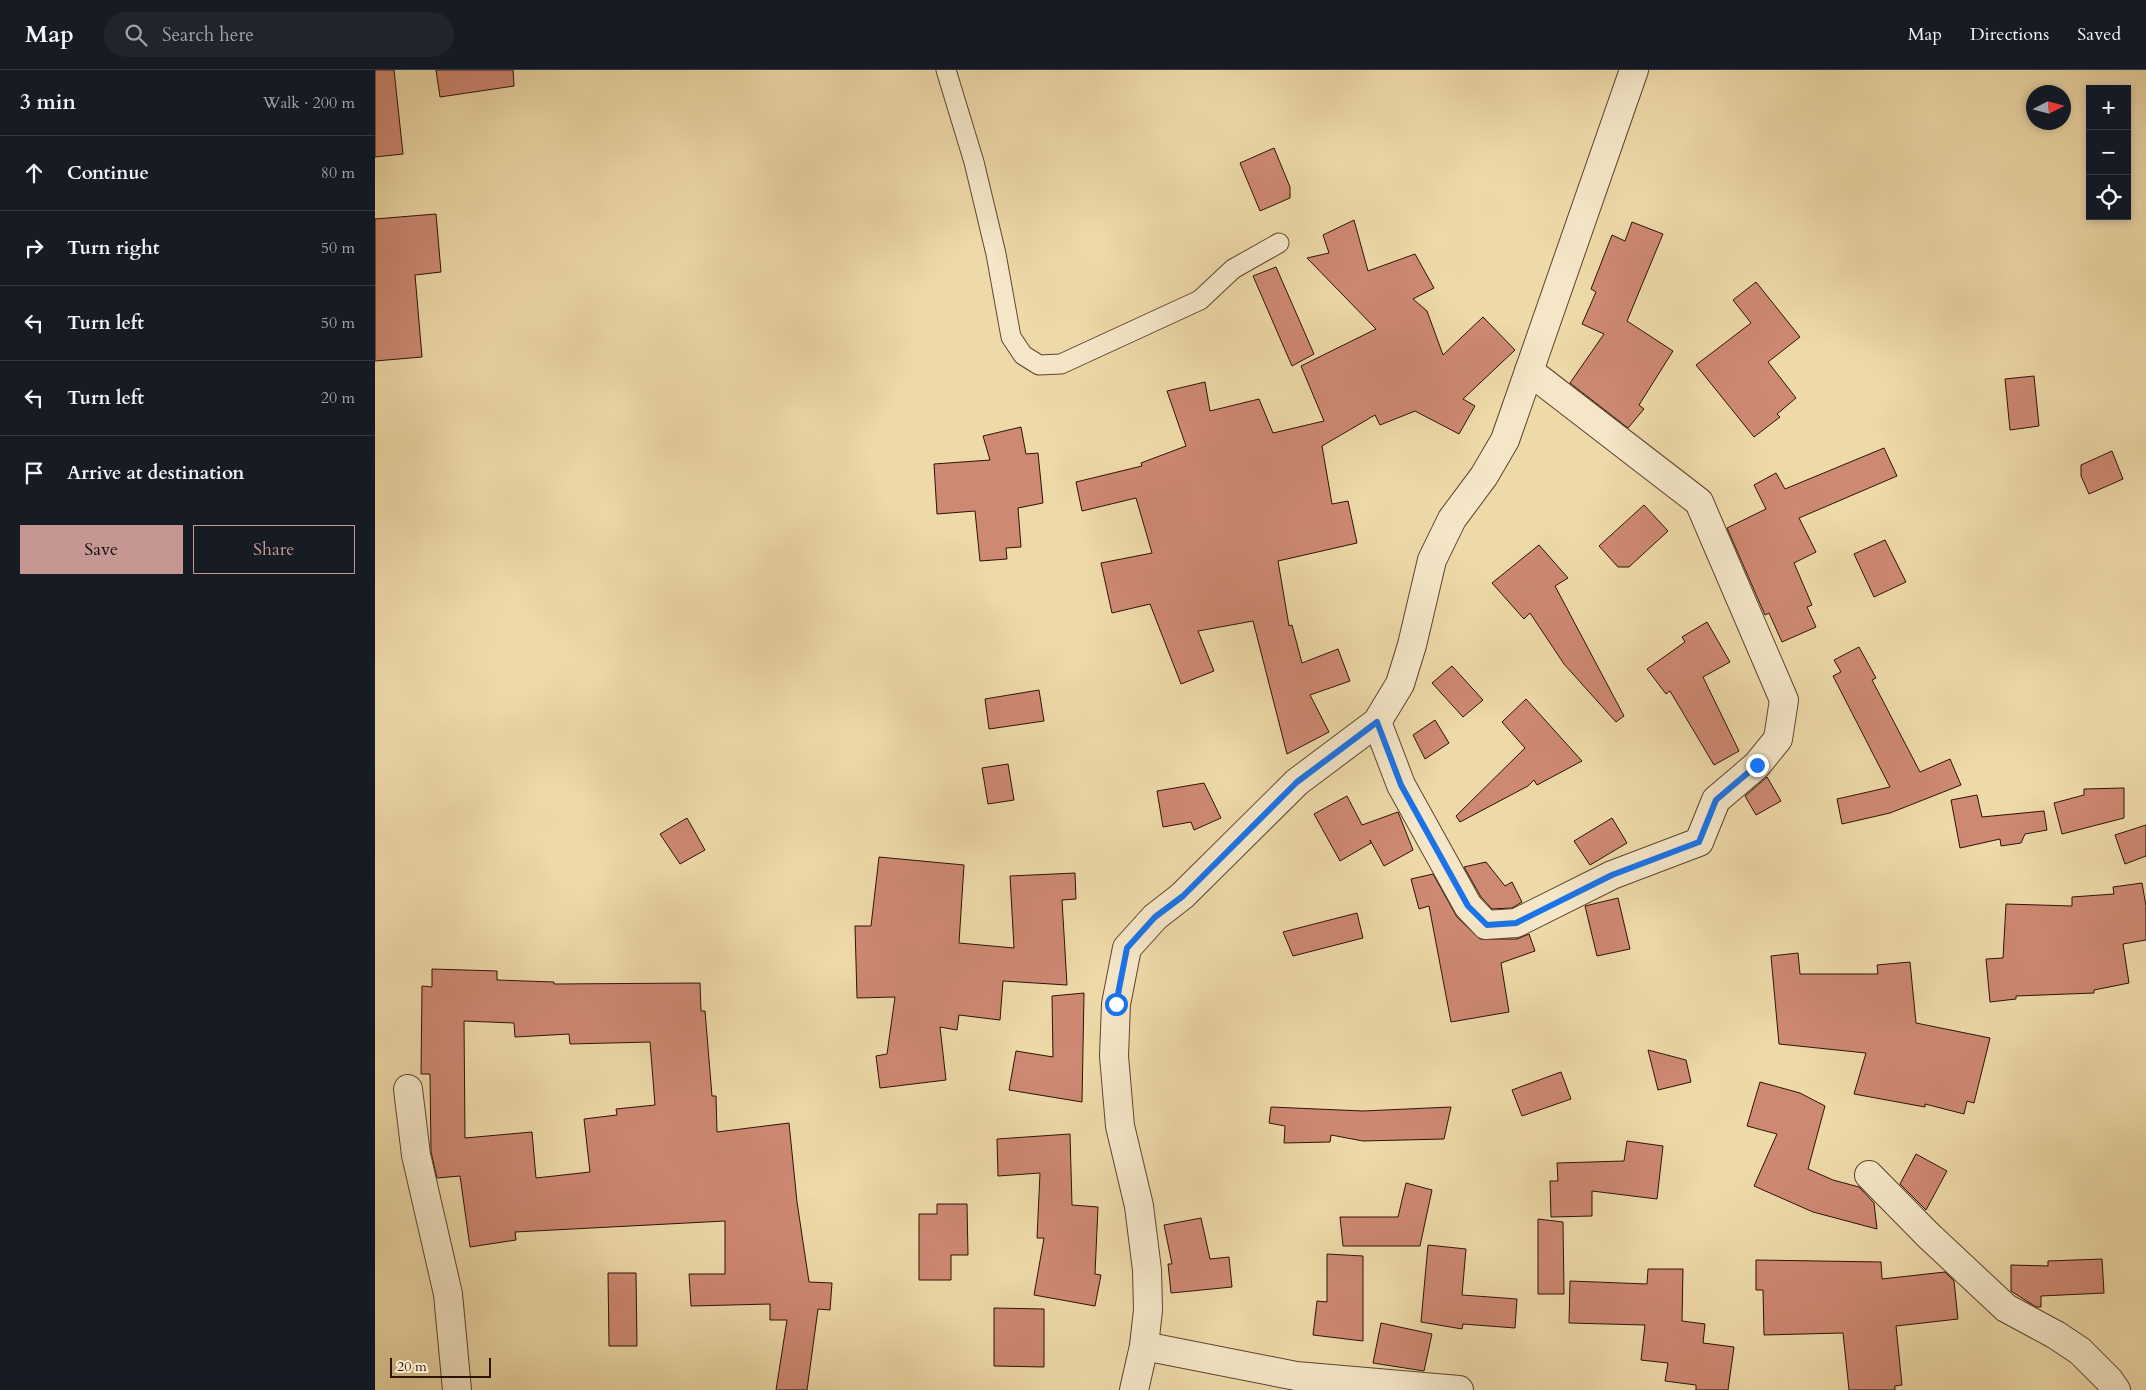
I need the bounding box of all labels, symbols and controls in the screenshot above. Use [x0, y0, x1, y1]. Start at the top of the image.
search box [104, 12, 454, 57]
text: Map [25, 18, 74, 51]
icon: search [122, 21, 150, 49]
text: Search here [162, 22, 254, 48]
text: Map [1908, 22, 1942, 47]
text: Directions [1970, 22, 2049, 47]
text: Saved [2077, 22, 2121, 47]
north arrow [2026, 85, 2071, 130]
map controls [2086, 85, 2131, 220]
button: + [2086, 85, 2131, 130]
text: 3 min [20, 88, 76, 117]
text: Walk · 200 m [263, 92, 355, 114]
button: − [2086, 130, 2131, 175]
icon: ahead [20, 159, 48, 187]
text: Continue [67, 160, 149, 186]
text: 80 m [321, 162, 355, 184]
button: locate [2086, 175, 2131, 220]
icon: right [20, 234, 48, 262]
text: Turn right [67, 235, 159, 261]
text: 50 m [321, 237, 355, 259]
icon: left [20, 309, 48, 337]
text: Turn left [67, 310, 144, 336]
text: 50 m [321, 312, 355, 334]
icon: left [20, 384, 48, 412]
text: Turn left [67, 385, 144, 411]
text: 20 m [321, 387, 355, 409]
icon: arrive [20, 459, 48, 487]
text: Arrive at destination [67, 460, 244, 486]
button: Save [20, 525, 183, 574]
button: Share [193, 525, 355, 574]
route end [1746, 754, 1769, 777]
route start [1105, 993, 1128, 1016]
scale bar [390, 1355, 491, 1378]
text: 20 m [397, 1357, 427, 1376]

